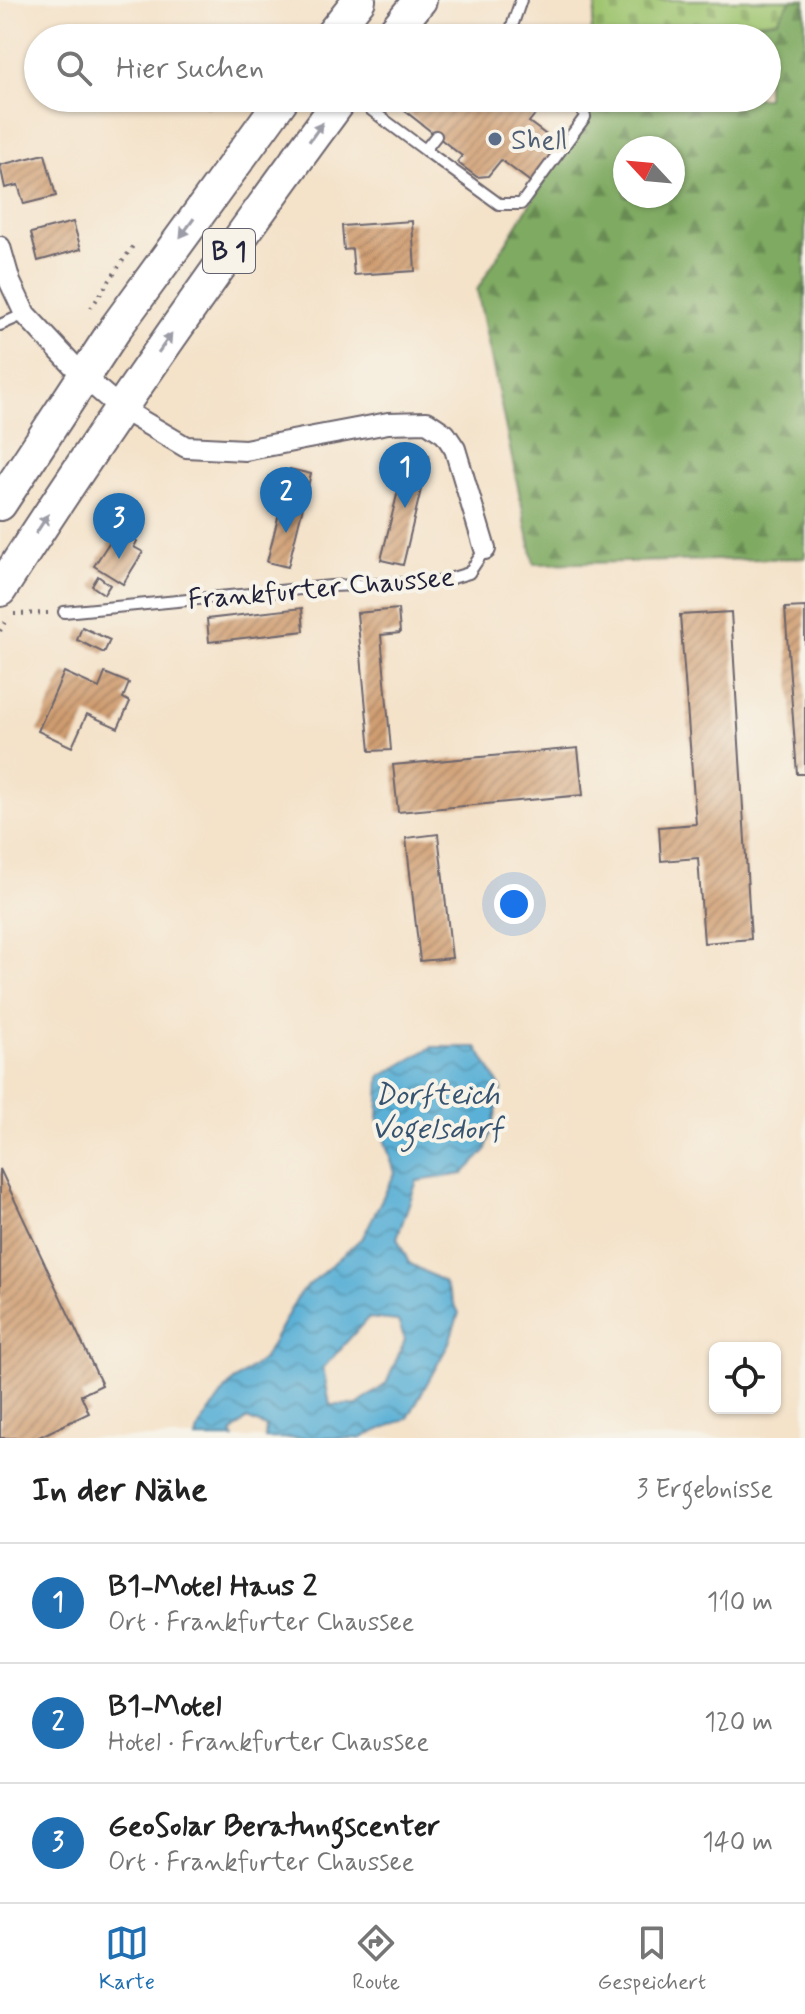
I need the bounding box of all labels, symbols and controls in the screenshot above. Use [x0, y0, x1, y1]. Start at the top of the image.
search box [24, 24, 781, 112]
icon: search [52, 46, 96, 90]
text: Hier suchen [116, 49, 264, 88]
one-way arrow [308, 122, 324, 143]
place label: Shell [511, 123, 567, 160]
marker: Shell [486, 130, 504, 148]
north arrow [613, 136, 685, 208]
one-way arrow [180, 218, 196, 239]
road number: B 1 [203, 229, 255, 273]
one-way arrow [157, 333, 172, 354]
pin: 1 [379, 442, 431, 508]
pin: 2 [260, 467, 312, 533]
pin: 3 [93, 493, 145, 559]
one-way arrow [35, 513, 49, 535]
street label: Frankfurter Chaussee [187, 559, 456, 620]
your location [494, 884, 534, 924]
water label: Dorfteich Vogelsdorf [371, 1076, 506, 1153]
map controls [709, 1342, 781, 1414]
button: locate [709, 1342, 781, 1414]
text: In der Nähe [32, 1468, 207, 1513]
text: 3 Ergebnisse [636, 1473, 773, 1507]
text: B1-Motel Haus 2 [108, 1567, 317, 1606]
text: 1 [52, 1586, 64, 1620]
text: 110 m [707, 1586, 773, 1620]
text: Ort · Frankfurter Chaussee [108, 1606, 414, 1640]
text: B1-Motel [108, 1687, 222, 1726]
text: 2 [52, 1706, 64, 1740]
text: 120 m [704, 1706, 773, 1740]
text: Hotel · Frankfurter Chaussee [108, 1726, 429, 1760]
text: GeoSolar Beratungscenter [108, 1807, 440, 1846]
text: 3 [52, 1826, 64, 1860]
text: 140 m [702, 1826, 773, 1860]
text: Ort · Frankfurter Chaussee [108, 1846, 414, 1880]
tab: Karte [99, 1921, 155, 1997]
tab: Route [352, 1921, 400, 1997]
tab: Gespeichert [597, 1921, 706, 1997]

